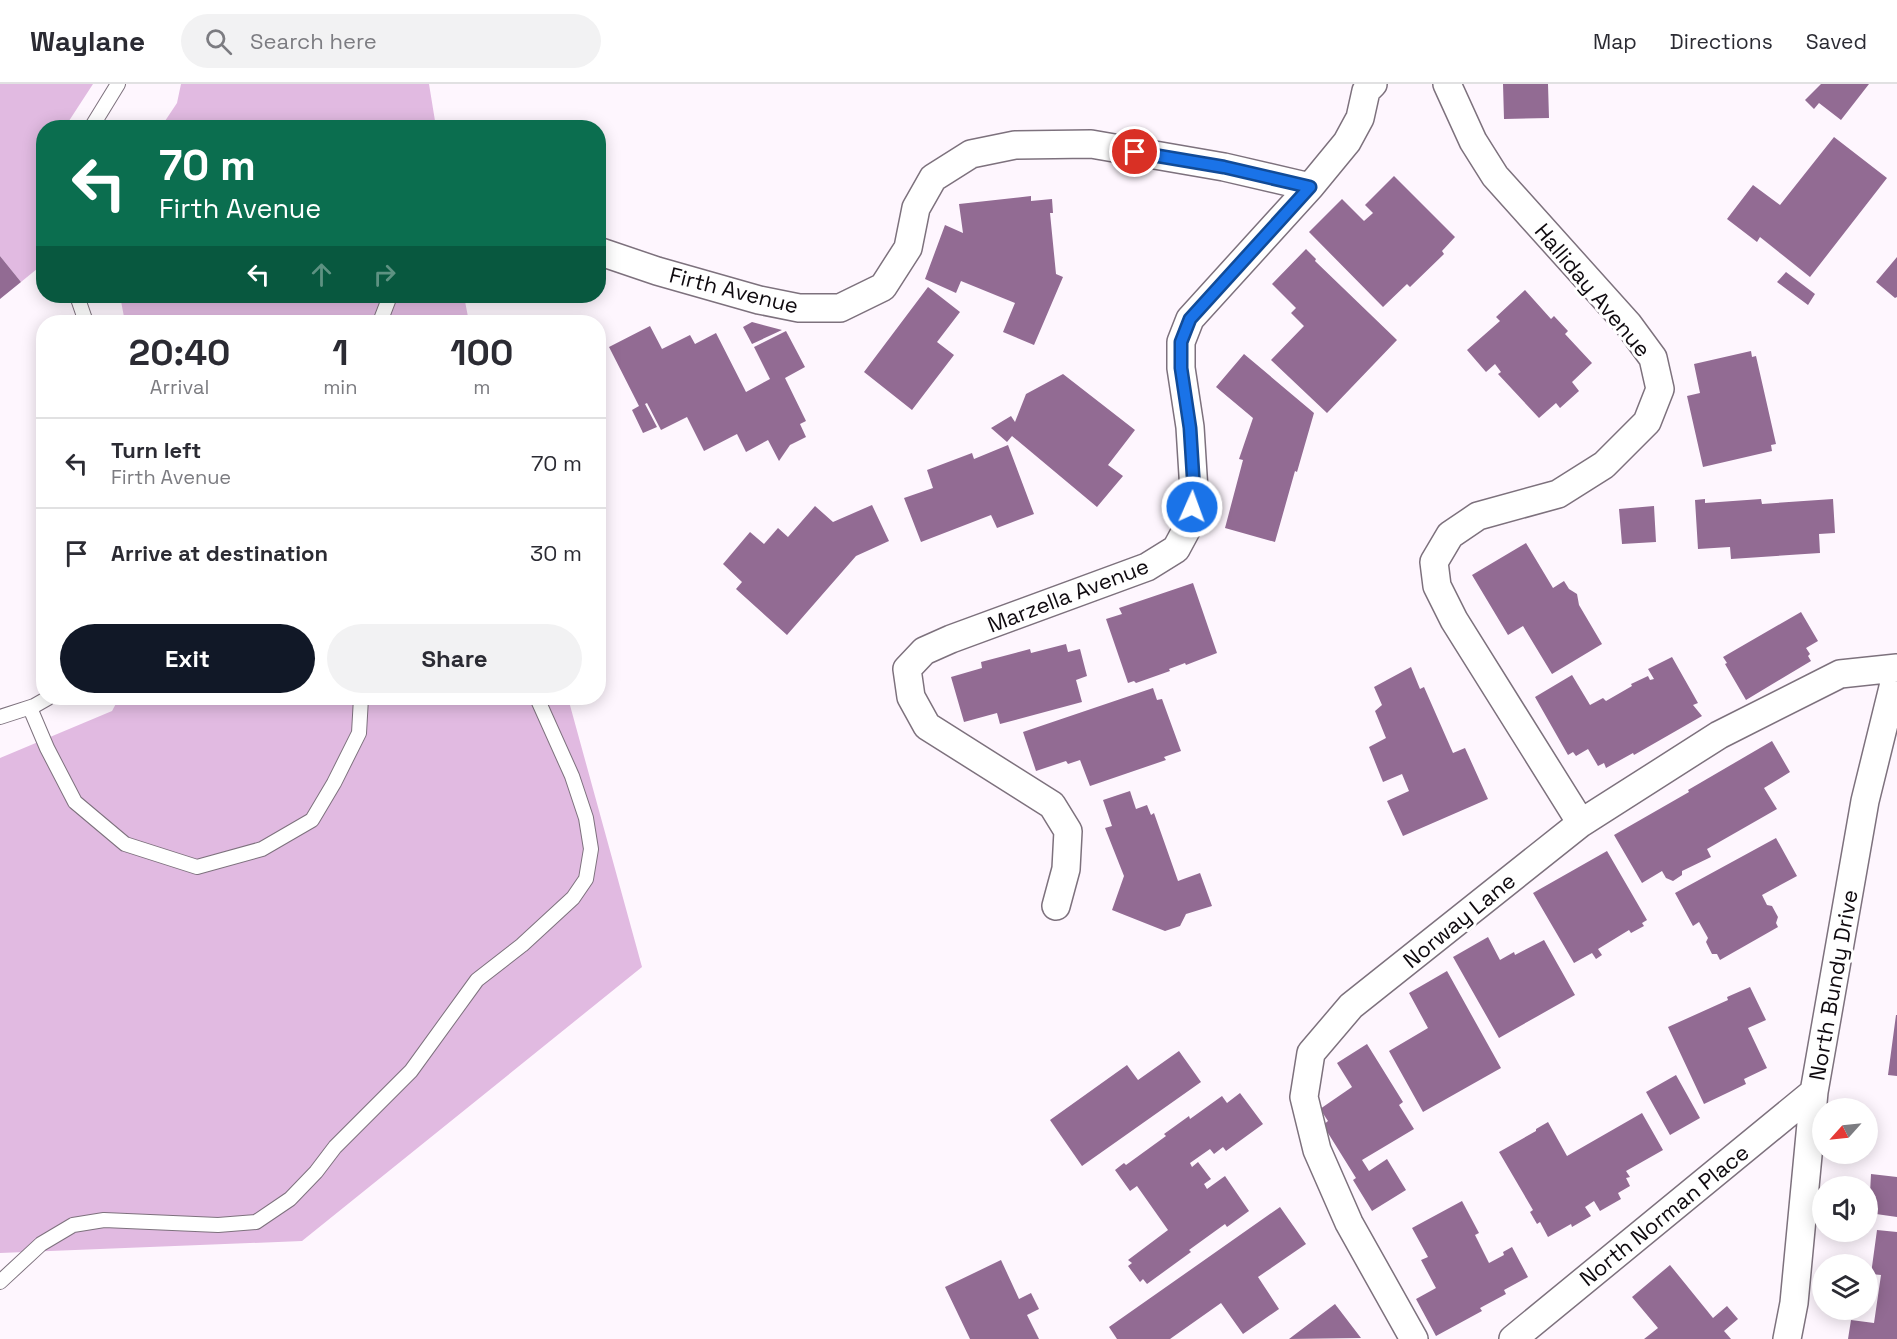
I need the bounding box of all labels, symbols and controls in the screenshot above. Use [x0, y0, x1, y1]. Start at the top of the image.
search box [181, 14, 601, 68]
text: Waylane [30, 23, 145, 59]
icon: search [202, 25, 235, 58]
text: Search here [250, 27, 377, 55]
text: Map [1593, 28, 1637, 55]
text: Directions [1670, 28, 1773, 55]
text: Saved [1806, 28, 1867, 55]
pin [1109, 126, 1160, 177]
icon: arrive [1118, 135, 1151, 168]
text: 70 m [159, 139, 256, 192]
icon: left [60, 144, 138, 222]
text: Firth Avenue [159, 191, 321, 226]
street label: Halliday Avenue [1529, 217, 1657, 363]
icon: left [242, 258, 275, 291]
icon: ahead [305, 258, 338, 291]
icon: right [368, 258, 401, 291]
street label: Firth Avenue [666, 260, 802, 320]
text: 20:40 [129, 330, 230, 376]
text: 1 [332, 330, 349, 376]
text: 100 [450, 330, 513, 376]
text: Arrival [150, 374, 209, 400]
text: min [323, 374, 358, 400]
text: m [473, 374, 490, 400]
text: Turn left [111, 436, 201, 464]
icon: left [60, 447, 93, 480]
text: 70 m [531, 449, 582, 477]
text: Firth Avenue [111, 464, 231, 490]
position arrow [1160, 475, 1224, 539]
icon: arrive [60, 537, 93, 570]
text: Arrive at destination [111, 539, 328, 567]
text: 30 m [530, 539, 582, 567]
street label: Marzella Avenue [983, 551, 1153, 639]
button: Exit [60, 624, 315, 693]
button: Share [327, 624, 582, 693]
street label: Norway Lane [1397, 866, 1521, 974]
street label: North Bundy Drive [1802, 887, 1864, 1083]
north arrow [1812, 1098, 1878, 1164]
map controls [1812, 1098, 1878, 1320]
street label: North Norman Place [1574, 1138, 1754, 1292]
button: sound [1812, 1176, 1878, 1242]
button: layers [1812, 1254, 1878, 1320]

